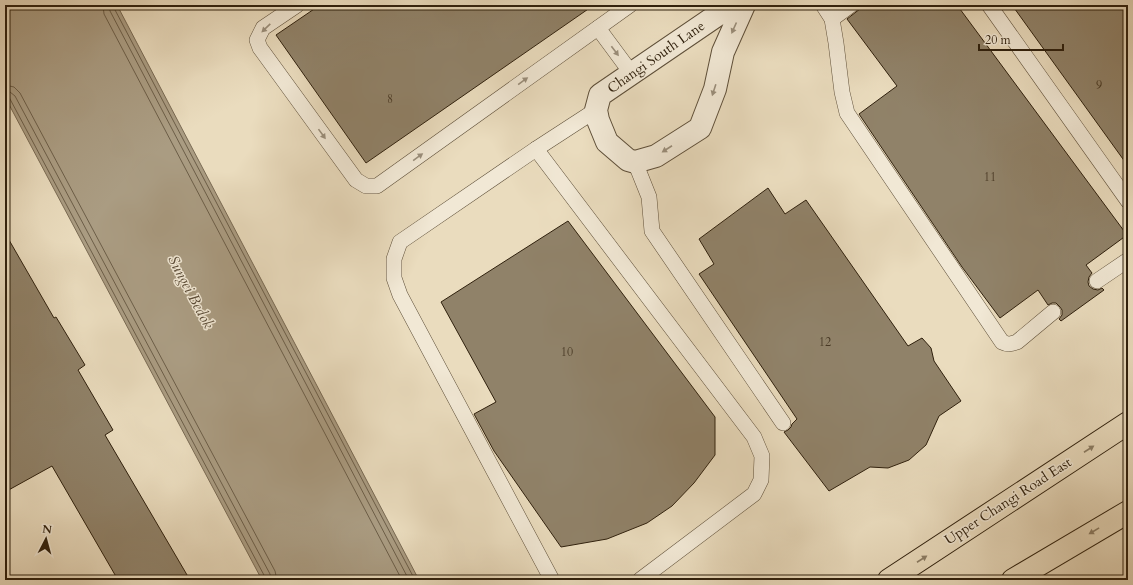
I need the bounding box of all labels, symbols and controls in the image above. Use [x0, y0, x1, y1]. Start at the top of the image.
street label: Changi South Lane [603, 16, 709, 98]
one-way arrow [261, 23, 270, 32]
one-way arrow [731, 23, 737, 34]
scale bar [979, 26, 1063, 52]
text: 20 m [985, 32, 1012, 48]
one-way arrow [611, 46, 619, 56]
one-way arrow [518, 77, 529, 85]
house number: 9 [1096, 77, 1102, 93]
one-way arrow [711, 84, 717, 96]
house number: 8 [387, 91, 393, 107]
one-way arrow [318, 128, 326, 139]
one-way arrow [662, 145, 672, 153]
one-way arrow [412, 153, 423, 161]
house number: 11 [984, 169, 996, 185]
water label: Sungei Bedok [163, 252, 219, 333]
house number: 12 [819, 334, 831, 350]
house number: 10 [561, 344, 573, 360]
one-way arrow [1083, 445, 1094, 452]
street label: Upper Changi Road East [941, 452, 1076, 549]
north arrow [26, 519, 66, 559]
text: N [41, 522, 53, 538]
one-way arrow [1088, 528, 1100, 535]
one-way arrow [916, 555, 927, 562]

